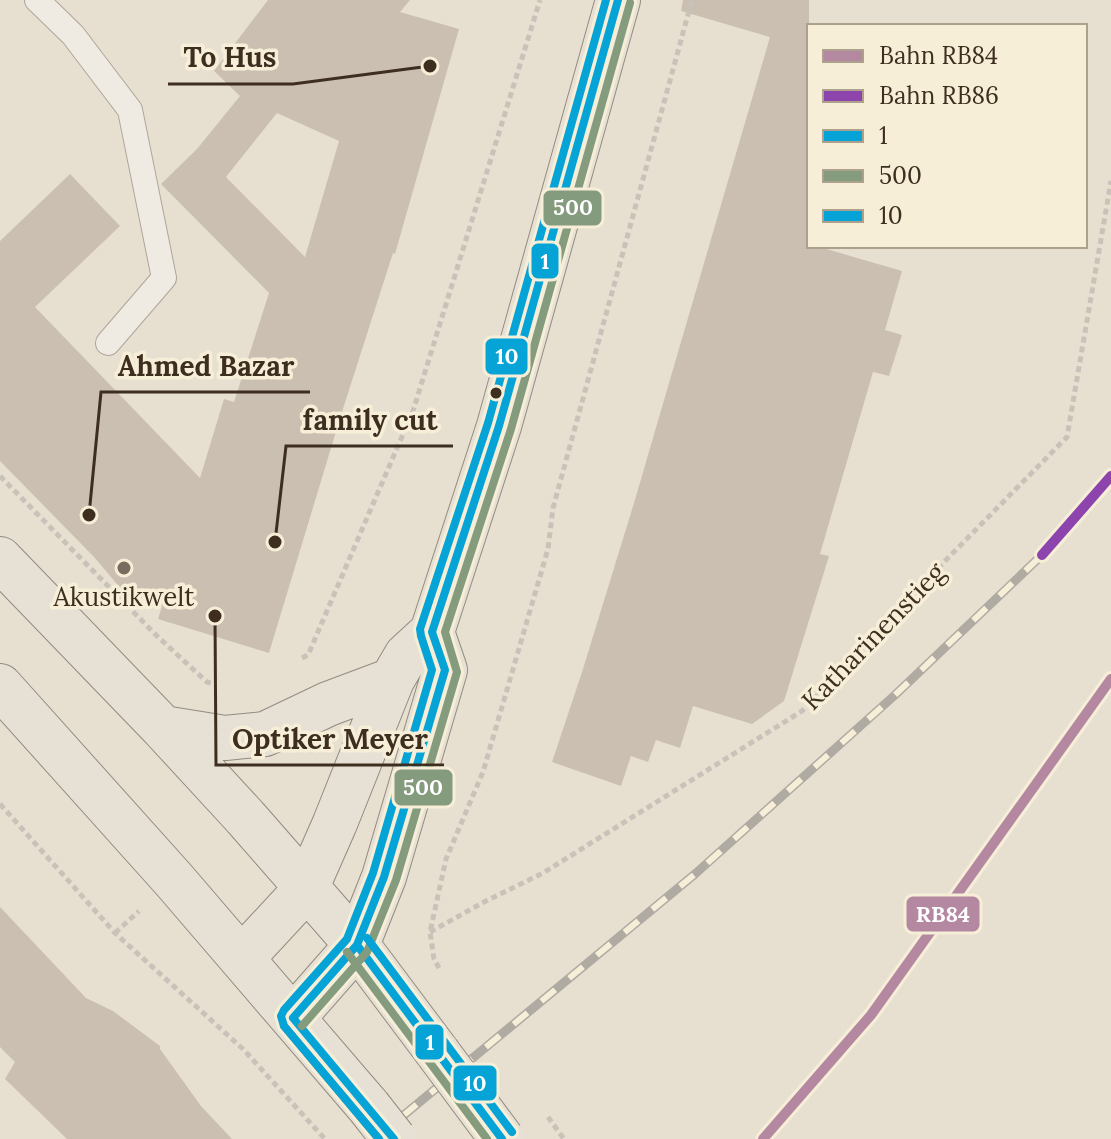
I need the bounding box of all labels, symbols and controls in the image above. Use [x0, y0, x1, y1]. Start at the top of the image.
legend [807, 24, 1087, 248]
callout: To Hus [168, 32, 293, 84]
text: To Hus [184, 39, 276, 75]
text: Bahn RB84 [879, 40, 998, 71]
text: Bahn RB86 [879, 80, 999, 111]
text: 1 [879, 120, 888, 151]
text: 500 [879, 160, 922, 191]
line badge: 500 [542, 189, 603, 227]
text: 500 [553, 193, 593, 221]
text: 10 [879, 200, 903, 231]
line badge: 1 [530, 242, 560, 280]
text: 1 [541, 247, 550, 275]
line badge: 10 [484, 337, 529, 376]
callout: Ahmed Bazar [101, 340, 310, 392]
text: 10 [496, 342, 518, 370]
text: Ahmed Bazar [118, 348, 295, 384]
unlabelled marker [488, 385, 504, 401]
callout: family cut [286, 394, 453, 446]
text: family cut [302, 402, 438, 438]
street label: Katharinenstieg [794, 555, 952, 717]
marker: Akustikwelt [115, 559, 133, 577]
place label: Akustikwelt [53, 580, 194, 613]
callout: Optiker Meyer [216, 713, 444, 765]
text: Optiker Meyer [232, 721, 429, 757]
line badge: 500 [393, 768, 454, 807]
text: 500 [403, 773, 443, 801]
line badge: RB84 [905, 895, 981, 933]
text: RB84 [916, 900, 970, 928]
line badge: 1 [414, 1023, 445, 1061]
text: 1 [426, 1028, 435, 1056]
line badge: 10 [452, 1064, 498, 1102]
text: 10 [464, 1069, 486, 1097]

